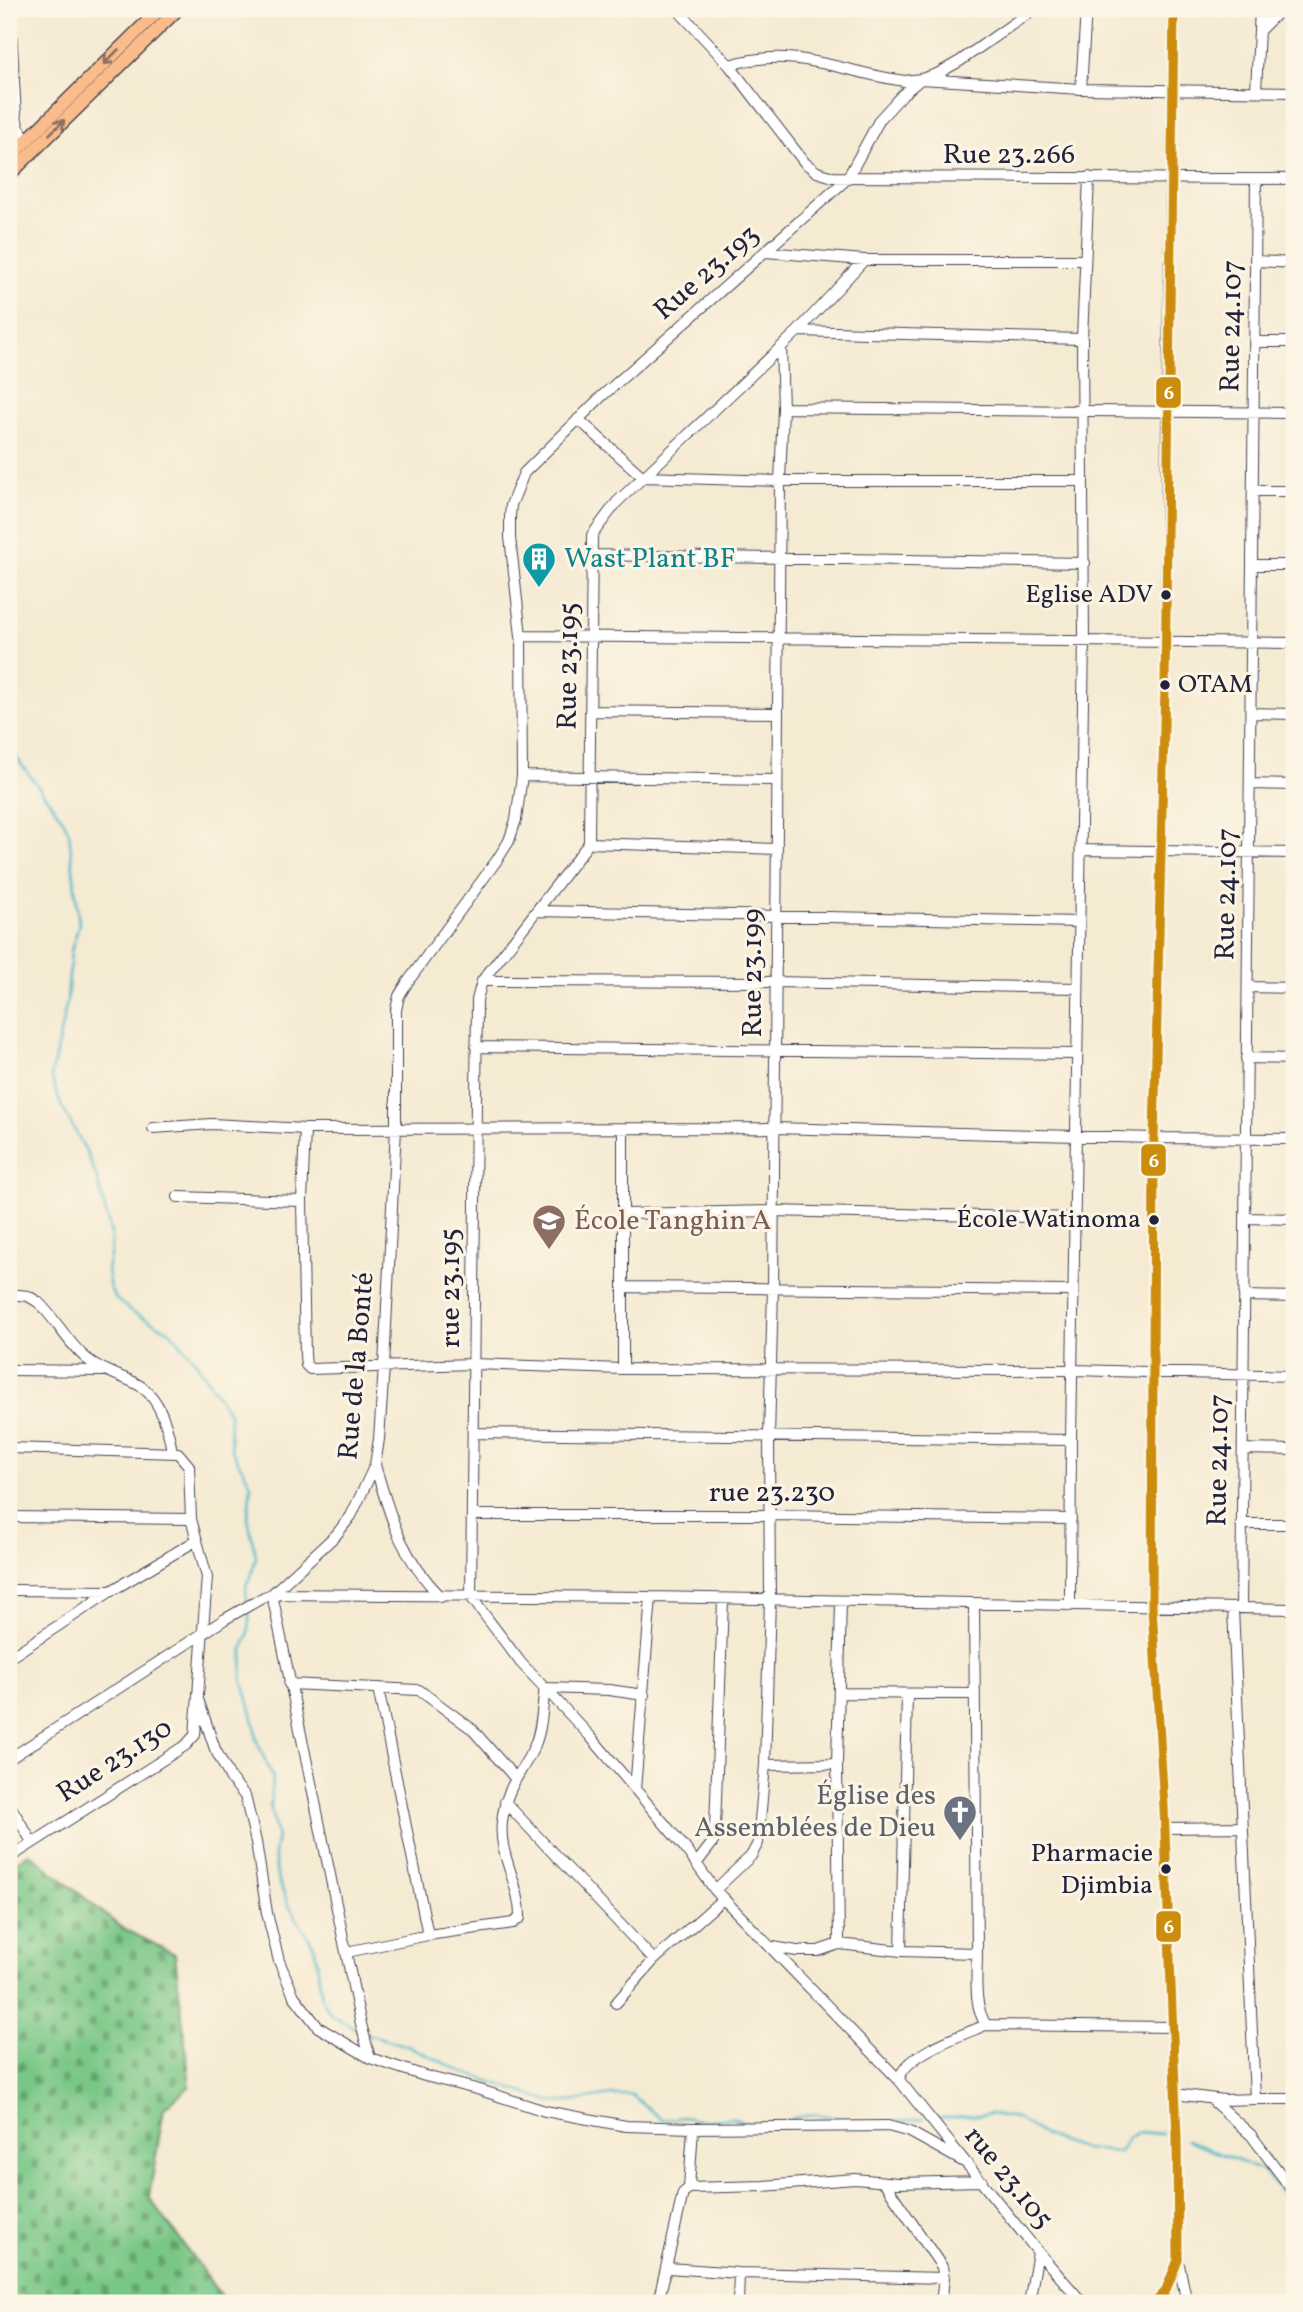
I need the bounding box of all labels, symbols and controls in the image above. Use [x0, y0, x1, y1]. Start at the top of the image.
one-way arrow [103, 48, 120, 65]
one-way arrow [49, 119, 66, 136]
street label: Rue 23.266 [943, 136, 1075, 175]
street label: Rue 23.193 [646, 216, 768, 330]
street label: Rue 24.107 [1211, 259, 1253, 393]
line badge: 6 [1155, 376, 1182, 409]
text: 6 [1164, 381, 1174, 407]
building icon: Wast Plant BF [520, 540, 558, 589]
place label: Wast Plant BF [564, 540, 735, 579]
place label: Eglise ADV [1025, 577, 1153, 613]
marker: Eglise ADV [1159, 588, 1173, 602]
street label: Rue 23.195 [548, 602, 590, 730]
place label: OTAM [1178, 667, 1253, 703]
marker: OTAM [1158, 678, 1172, 692]
street label: Rue 24.107 [1206, 827, 1248, 961]
street label: Rue 23.199 [734, 908, 773, 1038]
line badge: 6 [1140, 1143, 1167, 1177]
text: 6 [1149, 1149, 1159, 1175]
school or university icon: École Tanghin A [530, 1202, 568, 1251]
place label: École Tanghin A [574, 1202, 771, 1241]
place label: École Watinoma [957, 1202, 1141, 1238]
marker: École Watinoma [1147, 1213, 1161, 1227]
street label: rue 23.195 [432, 1228, 471, 1348]
street label: Rue de la Bonté [329, 1271, 385, 1461]
street label: Rue 24.107 [1198, 1393, 1240, 1527]
street label: rue 23.230 [709, 1474, 835, 1513]
street label: Rue 23.130 [50, 1709, 180, 1813]
place label: Église des Assemblées de Dieu [694, 1777, 936, 1848]
church icon: Église des Assemblées de Dieu [941, 1793, 979, 1842]
place label: Pharmacie Djimbia [1031, 1836, 1153, 1904]
marker: Pharmacie Djimbia [1159, 1862, 1173, 1876]
line badge: 6 [1155, 1910, 1182, 1943]
text: 6 [1164, 1915, 1174, 1941]
street label: rue 23.105 [954, 2118, 1062, 2238]

